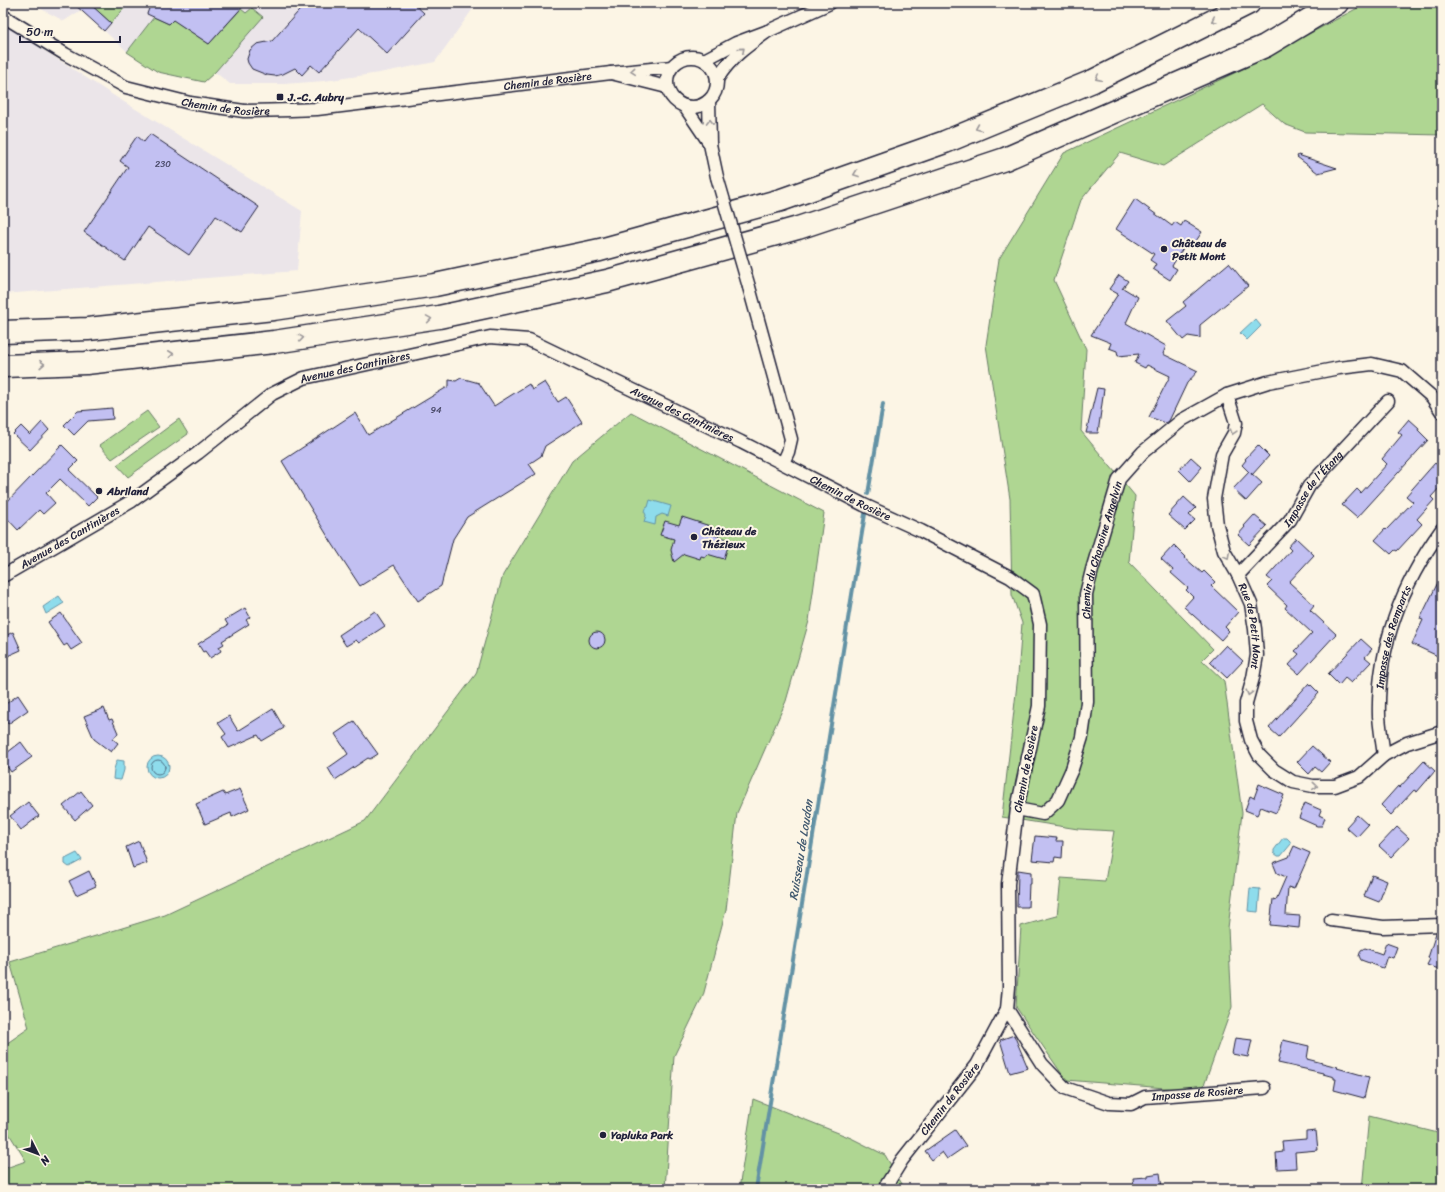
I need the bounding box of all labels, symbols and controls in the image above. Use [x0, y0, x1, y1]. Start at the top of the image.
one-way arrow [1211, 15, 1219, 23]
scale bar [20, 18, 120, 44]
text: 50 m [26, 21, 53, 43]
one-way arrow [738, 47, 745, 54]
street label: Chemin de Rosière [503, 66, 593, 96]
one-way arrow [630, 66, 636, 75]
one-way arrow [1095, 73, 1102, 81]
place label: J.-C. Aubry [287, 88, 344, 107]
street label: Chemin de Rosière [180, 92, 271, 121]
marker: J.-C. Aubry [275, 92, 285, 102]
one-way arrow [705, 119, 714, 125]
one-way arrow [975, 124, 982, 132]
house number: 230 [155, 156, 171, 172]
one-way arrow [853, 169, 860, 177]
place label: Château de Petit Mont [1171, 234, 1227, 266]
marker: Château de Petit Mont [1159, 244, 1169, 254]
one-way arrow [426, 315, 432, 323]
one-way arrow [297, 334, 304, 343]
street label: Avenue des Cantinières [295, 345, 412, 389]
one-way arrow [168, 349, 174, 358]
one-way arrow [39, 360, 45, 369]
street label: Avenue des Cantinières [627, 380, 738, 447]
house number: 94 [430, 402, 442, 418]
one-way arrow [1230, 428, 1238, 435]
street label: Impasse de l'Étang [1278, 445, 1348, 532]
street label: Chemin de Rosière [807, 469, 895, 526]
street label: Chemin du Chanoine Angelvin [1076, 479, 1127, 619]
place label: Abriland [106, 482, 149, 501]
marker: Abriland [94, 486, 104, 496]
street label: Avenue des Cantinières [15, 501, 123, 574]
place label: Château de Thézieux [701, 522, 757, 554]
marker: Château de Thézieux [689, 532, 699, 542]
one-way arrow [1223, 552, 1230, 559]
street label: Rue de Petit Mont [1233, 580, 1267, 671]
street label: Impasse des Remparts [1370, 581, 1417, 691]
one-way arrow [1245, 690, 1254, 697]
street label: Chemin de Rosière [1008, 723, 1044, 814]
one-way arrow [1312, 781, 1318, 790]
water label: Ruisseau de Loudon [782, 797, 820, 902]
street label: Chemin de Rosière [915, 1058, 985, 1140]
street label: Impasse de Rosière [1150, 1080, 1244, 1106]
place label: Yapluka Park [611, 1126, 673, 1145]
marker: Yapluka Park [598, 1130, 608, 1140]
north arrow [18, 1134, 58, 1174]
text: N [35, 1150, 55, 1170]

